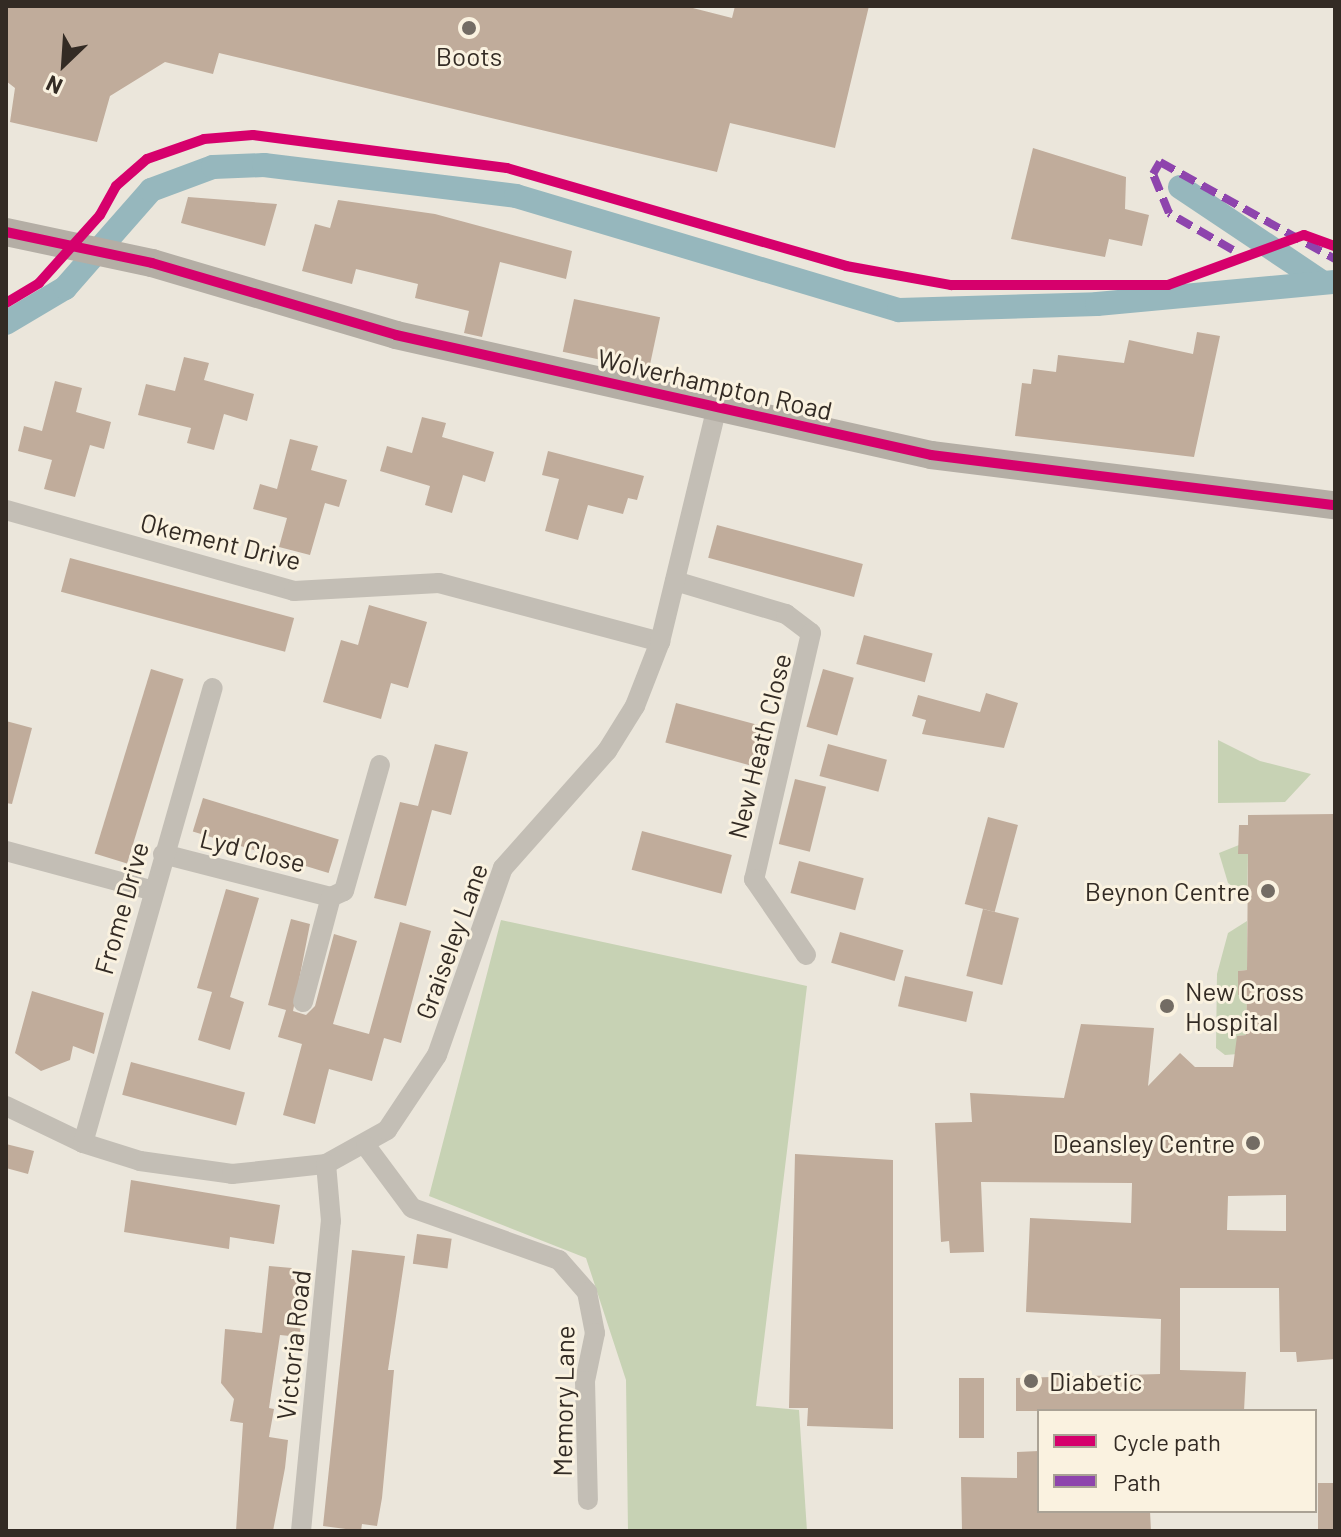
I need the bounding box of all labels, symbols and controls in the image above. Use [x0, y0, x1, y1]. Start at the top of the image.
marker: Boots [460, 19, 478, 37]
north arrow [24, 24, 104, 104]
place label: Boots [436, 40, 502, 72]
text: N [42, 71, 66, 101]
street label: Wolverhampton Road [595, 342, 835, 426]
street label: Okement Drive [137, 506, 305, 576]
street label: New Heath Close [721, 650, 797, 842]
street label: Lyd Close [197, 822, 309, 878]
street label: Frome Drive [87, 838, 155, 978]
street label: Graiseley Lane [408, 859, 494, 1023]
place label: Beynon Centre [1085, 875, 1250, 907]
marker: Beynon Centre [1257, 880, 1279, 902]
place label: New Cross Hospital [1185, 975, 1304, 1036]
marker: New Cross Hospital [1156, 995, 1178, 1017]
place label: Deansley Centre [1052, 1127, 1235, 1159]
marker: Deansley Centre [1242, 1132, 1264, 1154]
street label: Victoria Road [270, 1268, 316, 1422]
street label: Memory Lane [546, 1325, 580, 1477]
place label: Diabetic [1049, 1365, 1142, 1397]
marker: Diabetic [1020, 1370, 1042, 1392]
legend [1037, 1409, 1317, 1513]
text: Cycle path [1113, 1427, 1221, 1456]
text: Path [1113, 1467, 1161, 1496]

